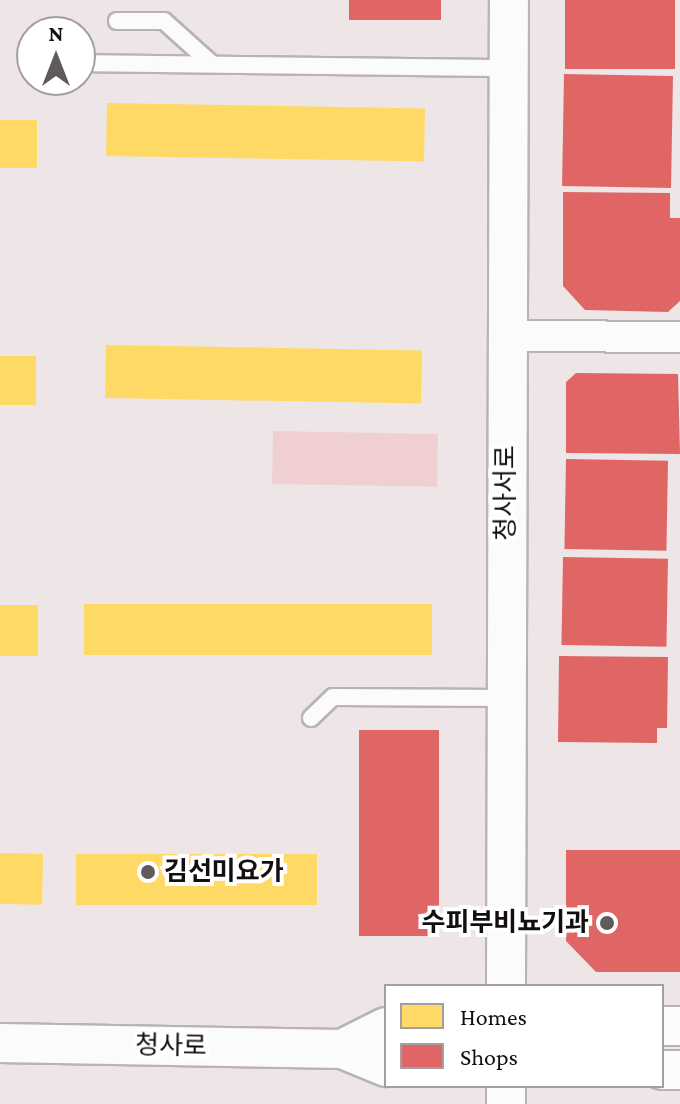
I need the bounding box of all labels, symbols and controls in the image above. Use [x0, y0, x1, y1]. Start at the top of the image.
north arrow [16, 16, 96, 96]
text: N [49, 21, 64, 46]
street label: 청사서로 [490, 445, 522, 541]
place label: 김선미요가 [164, 856, 284, 888]
marker: 김선미요가 [139, 863, 157, 881]
place label: 수피부비뇨기과 [422, 907, 589, 939]
marker: 수피부비뇨기과 [596, 912, 618, 934]
legend [384, 984, 664, 1088]
text: Homes [460, 1003, 527, 1030]
street label: 청사로 [135, 1030, 207, 1062]
text: Shops [460, 1043, 518, 1070]

